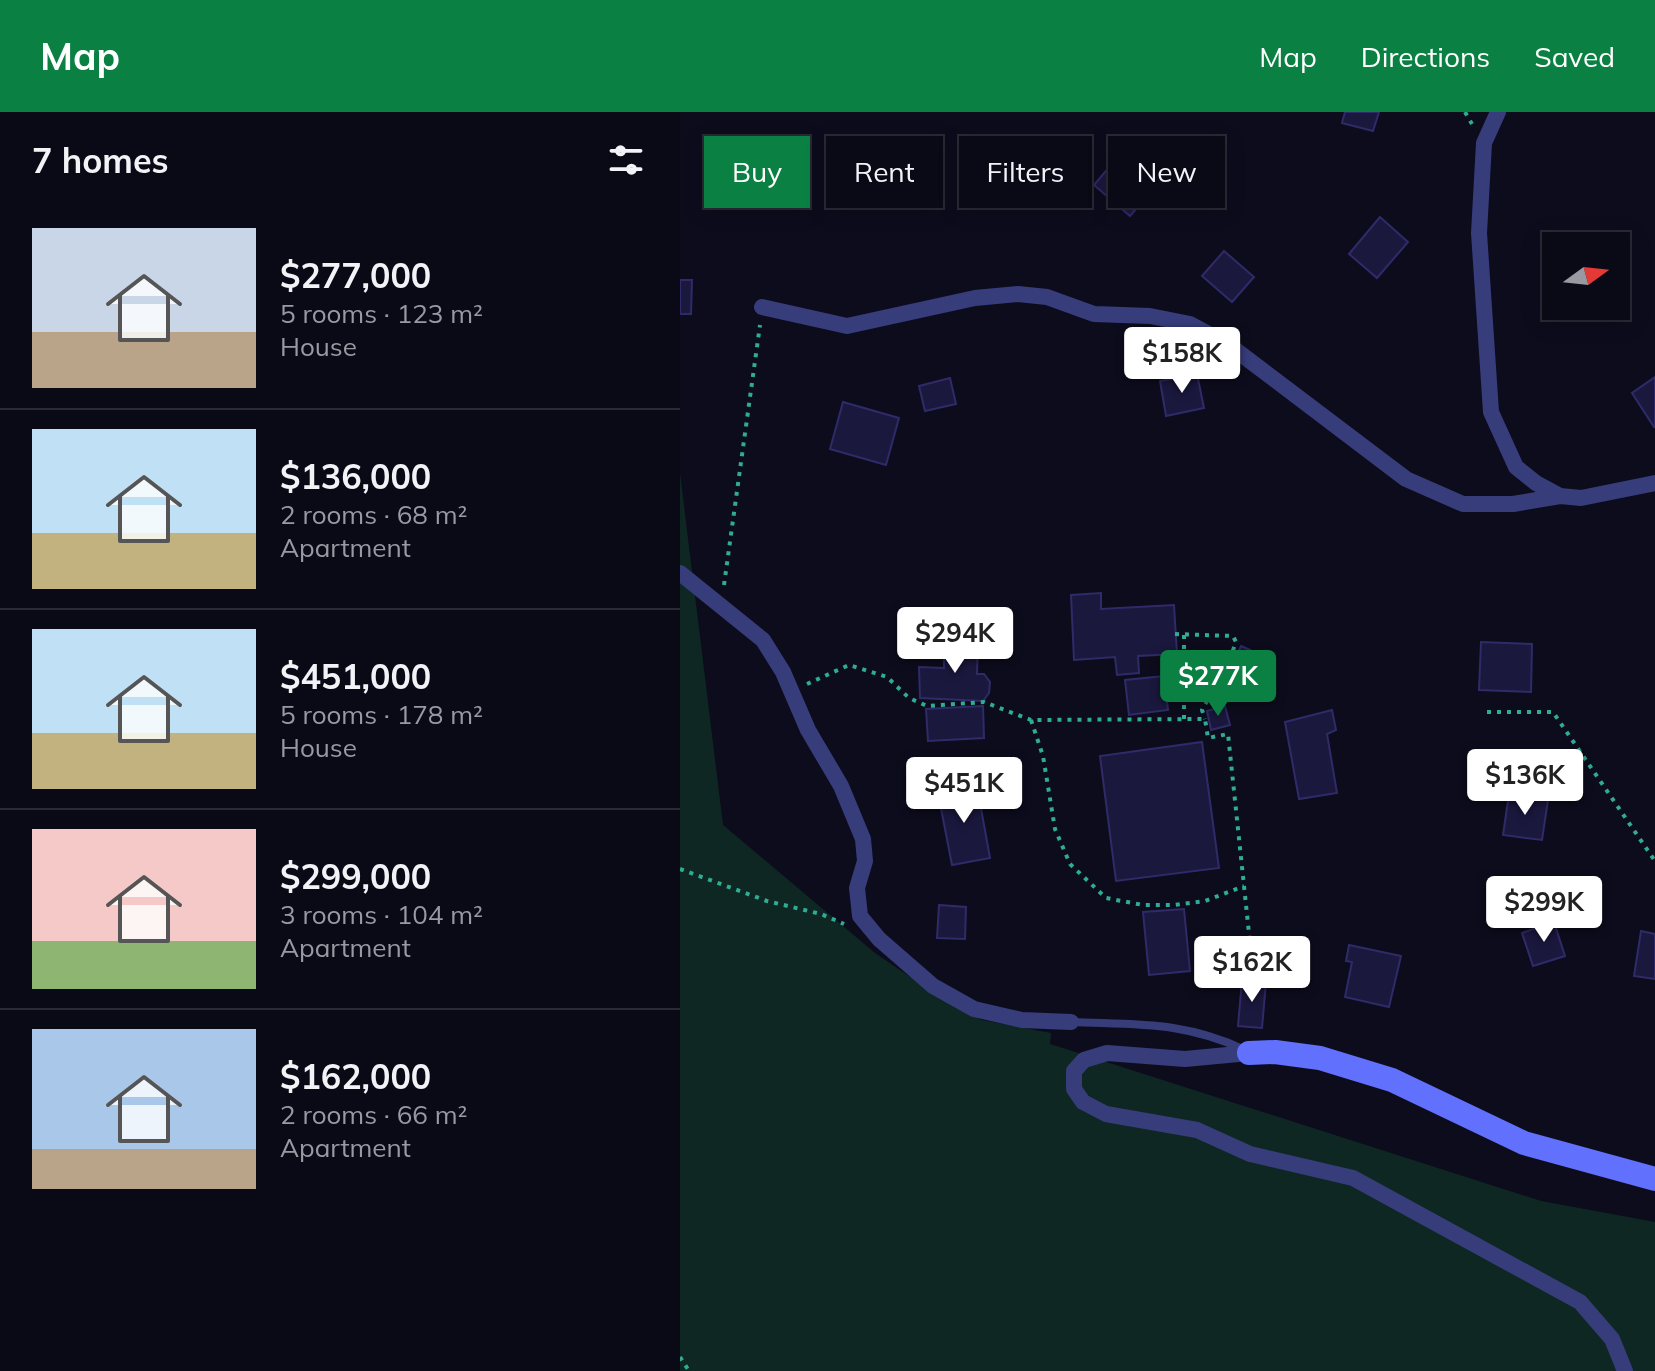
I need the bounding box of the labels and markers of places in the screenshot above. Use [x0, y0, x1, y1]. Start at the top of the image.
pin: $158K [1126, 327, 1238, 395]
pin: $294K [899, 607, 1011, 675]
pin: $277K [1162, 650, 1274, 718]
pin: $136K [1469, 749, 1581, 817]
pin: $451K [908, 757, 1020, 825]
pin: $299K [1488, 876, 1600, 944]
pin: $162K [1196, 936, 1308, 1004]

